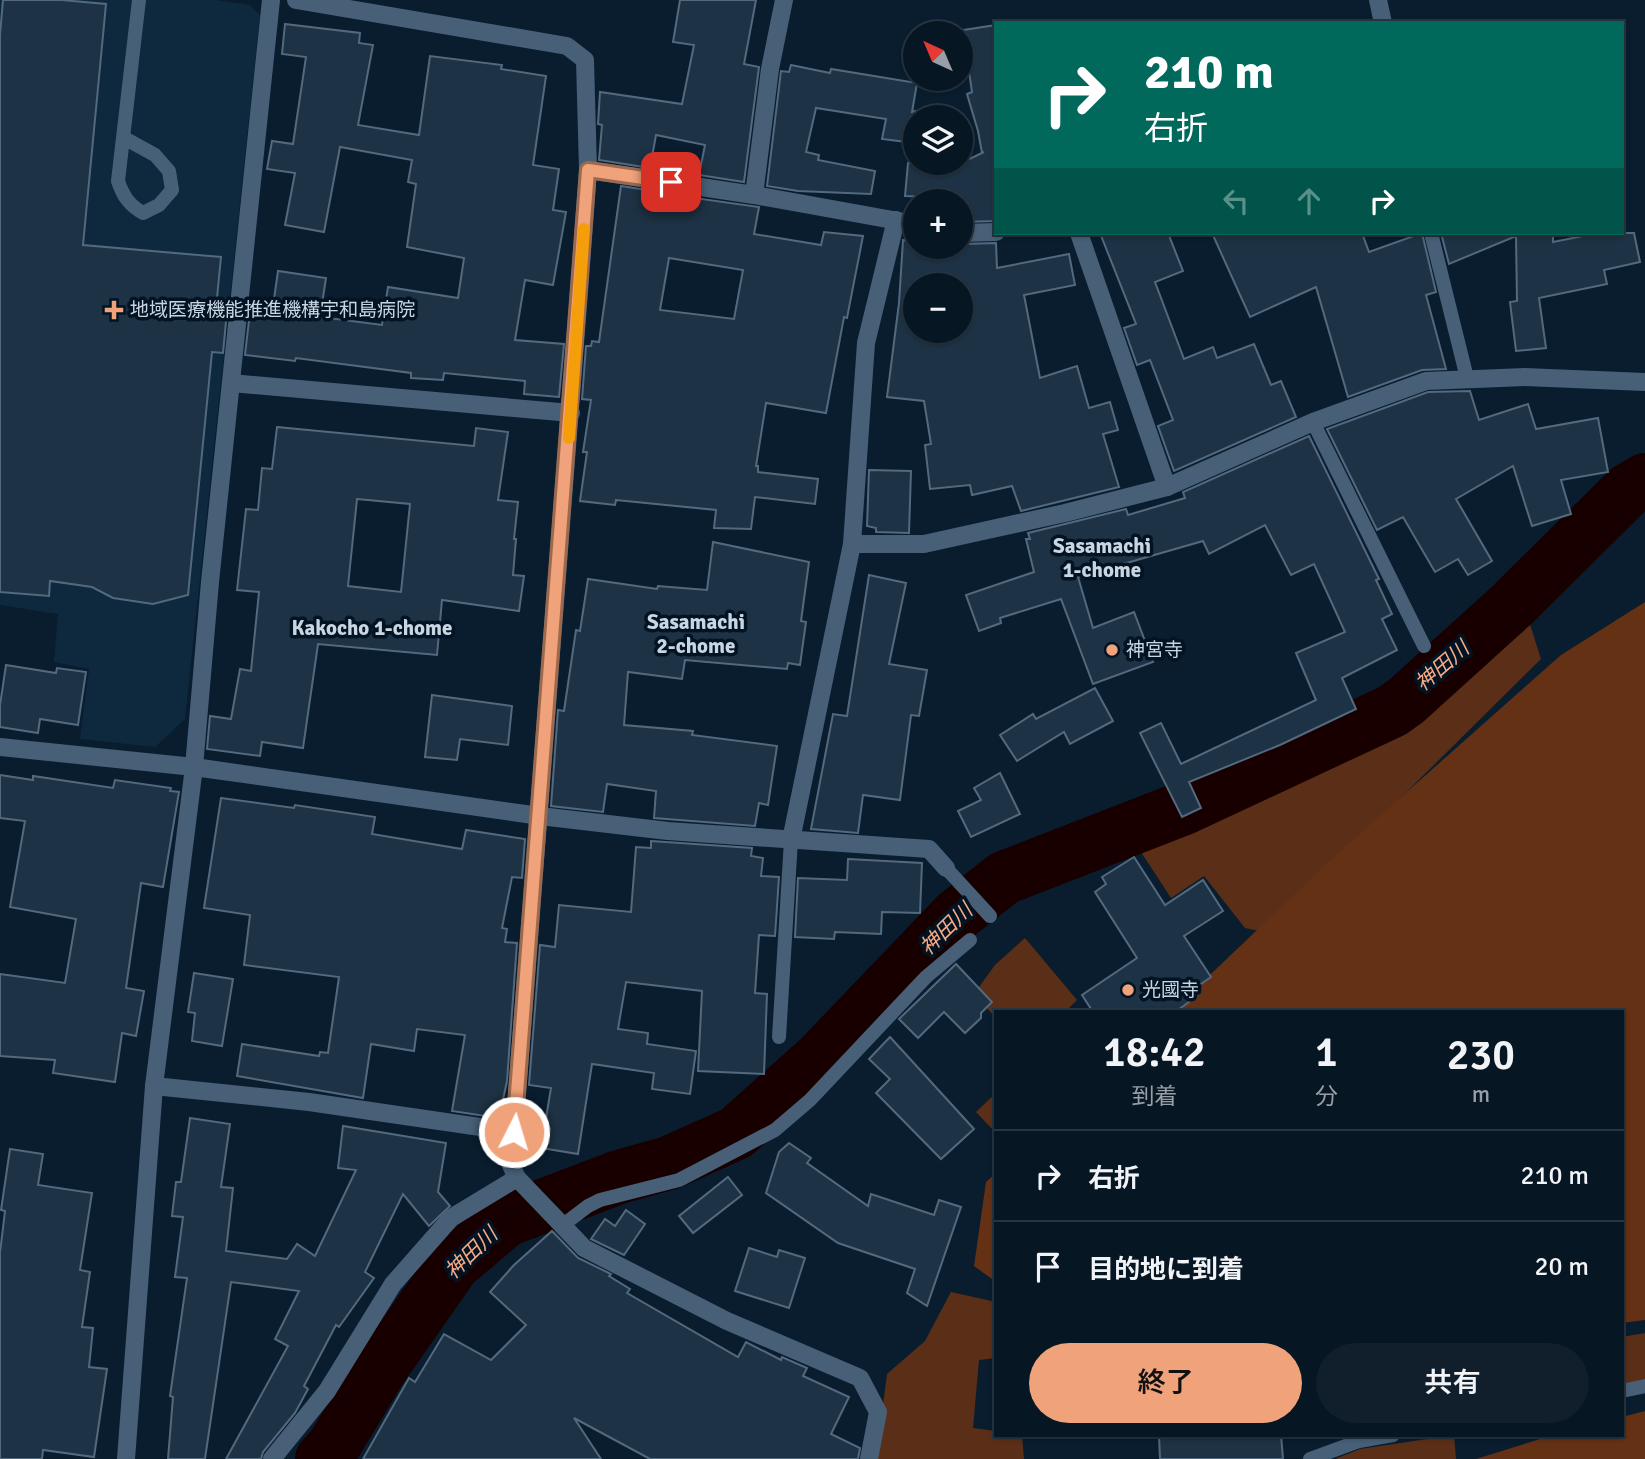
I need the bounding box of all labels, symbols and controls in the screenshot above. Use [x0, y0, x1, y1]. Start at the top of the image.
north arrow [903, 21, 973, 91]
map controls [903, 21, 973, 343]
text: 210 m [1144, 42, 1274, 102]
icon: right [1029, 49, 1120, 140]
button: layers [903, 105, 973, 175]
text: 右折 [1144, 109, 1208, 148]
pin [641, 152, 701, 212]
icon: arrive [652, 163, 690, 201]
icon: left [1217, 182, 1255, 220]
icon: ahead [1290, 182, 1328, 220]
icon: right [1363, 182, 1401, 220]
button: + [903, 189, 973, 259]
button: − [903, 273, 973, 343]
place label: 地域医療機能推進機構宇和島病院 [130, 298, 415, 322]
marker: 地域医療機能推進機構宇和島病院 [104, 300, 124, 320]
district label: Sasamachi 1-chome [1053, 533, 1151, 583]
district label: Sasamachi 2-chome [647, 609, 745, 659]
district label: Kakocho 1-chome [292, 615, 452, 641]
water label: 神田川 [1410, 634, 1476, 696]
place label: 神宮寺 [1126, 638, 1183, 662]
marker: 神宮寺 [1104, 642, 1120, 658]
water label: 神田川 [914, 896, 979, 960]
place label: 光國寺 [1142, 978, 1199, 1002]
marker: 光國寺 [1120, 982, 1136, 998]
text: 18:42 [1103, 1027, 1206, 1078]
text: 1 [1315, 1027, 1338, 1078]
text: 230 [1447, 1030, 1515, 1081]
text: m [1472, 1080, 1490, 1109]
text: 到着 [1131, 1082, 1177, 1111]
text: 分 [1315, 1082, 1338, 1111]
position arrow [477, 1095, 551, 1169]
icon: right [1029, 1157, 1067, 1195]
text: 210 m [1520, 1160, 1589, 1192]
text: 右折 [1088, 1163, 1140, 1195]
water label: 神田川 [439, 1220, 504, 1284]
icon: arrive [1029, 1248, 1067, 1286]
text: 20 m [1534, 1251, 1589, 1283]
text: 目的地に到着 [1088, 1254, 1244, 1286]
button: 終了 [1029, 1343, 1302, 1423]
button: 共有 [1316, 1343, 1589, 1423]

